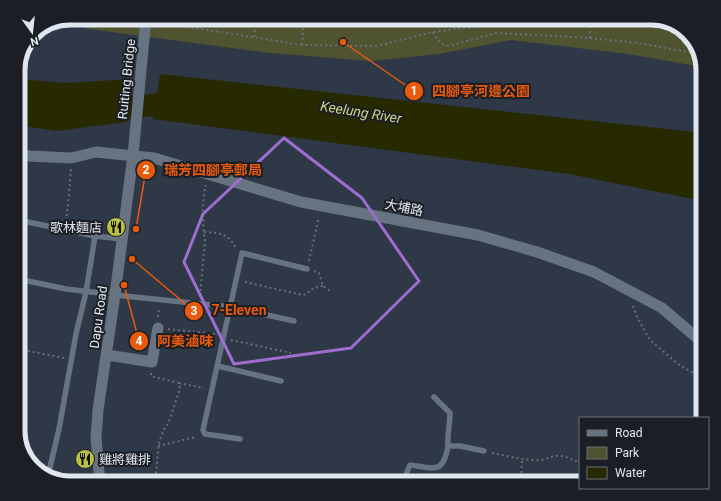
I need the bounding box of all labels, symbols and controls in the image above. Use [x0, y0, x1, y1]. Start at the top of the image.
north arrow [12, 12, 52, 52]
text: N [29, 34, 40, 49]
street label: Ruiting Bridge [115, 38, 138, 120]
callout: 四腳亭河邊公園 [404, 78, 538, 104]
text: 四腳亭河邊公園 [432, 83, 530, 99]
text: 1 [411, 84, 417, 98]
water label: Keelung River [319, 98, 403, 126]
callout: 瑞芳四腳亭郵局 [136, 157, 270, 183]
text: 瑞芳四腳亭郵局 [164, 162, 262, 178]
text: 2 [143, 163, 150, 177]
street label: 大埔路 [383, 196, 424, 219]
restaurant icon: 歌林麵店 [105, 216, 127, 238]
place label: 歌林麵店 [50, 220, 102, 235]
street label: Dapu Road [87, 285, 110, 349]
callout: 7-Eleven [184, 298, 275, 324]
text: 7-Eleven [211, 302, 267, 318]
text: 3 [191, 304, 198, 318]
callout: 阿美滷味 [129, 328, 221, 354]
text: 阿美滷味 [157, 333, 214, 349]
text: 4 [136, 334, 143, 348]
legend [579, 417, 709, 489]
text: Road [615, 426, 643, 440]
text: Park [615, 446, 640, 460]
restaurant icon: 雞將雞排 [74, 448, 96, 470]
place label: 雞將雞排 [99, 452, 151, 467]
text: Water [615, 466, 646, 480]

